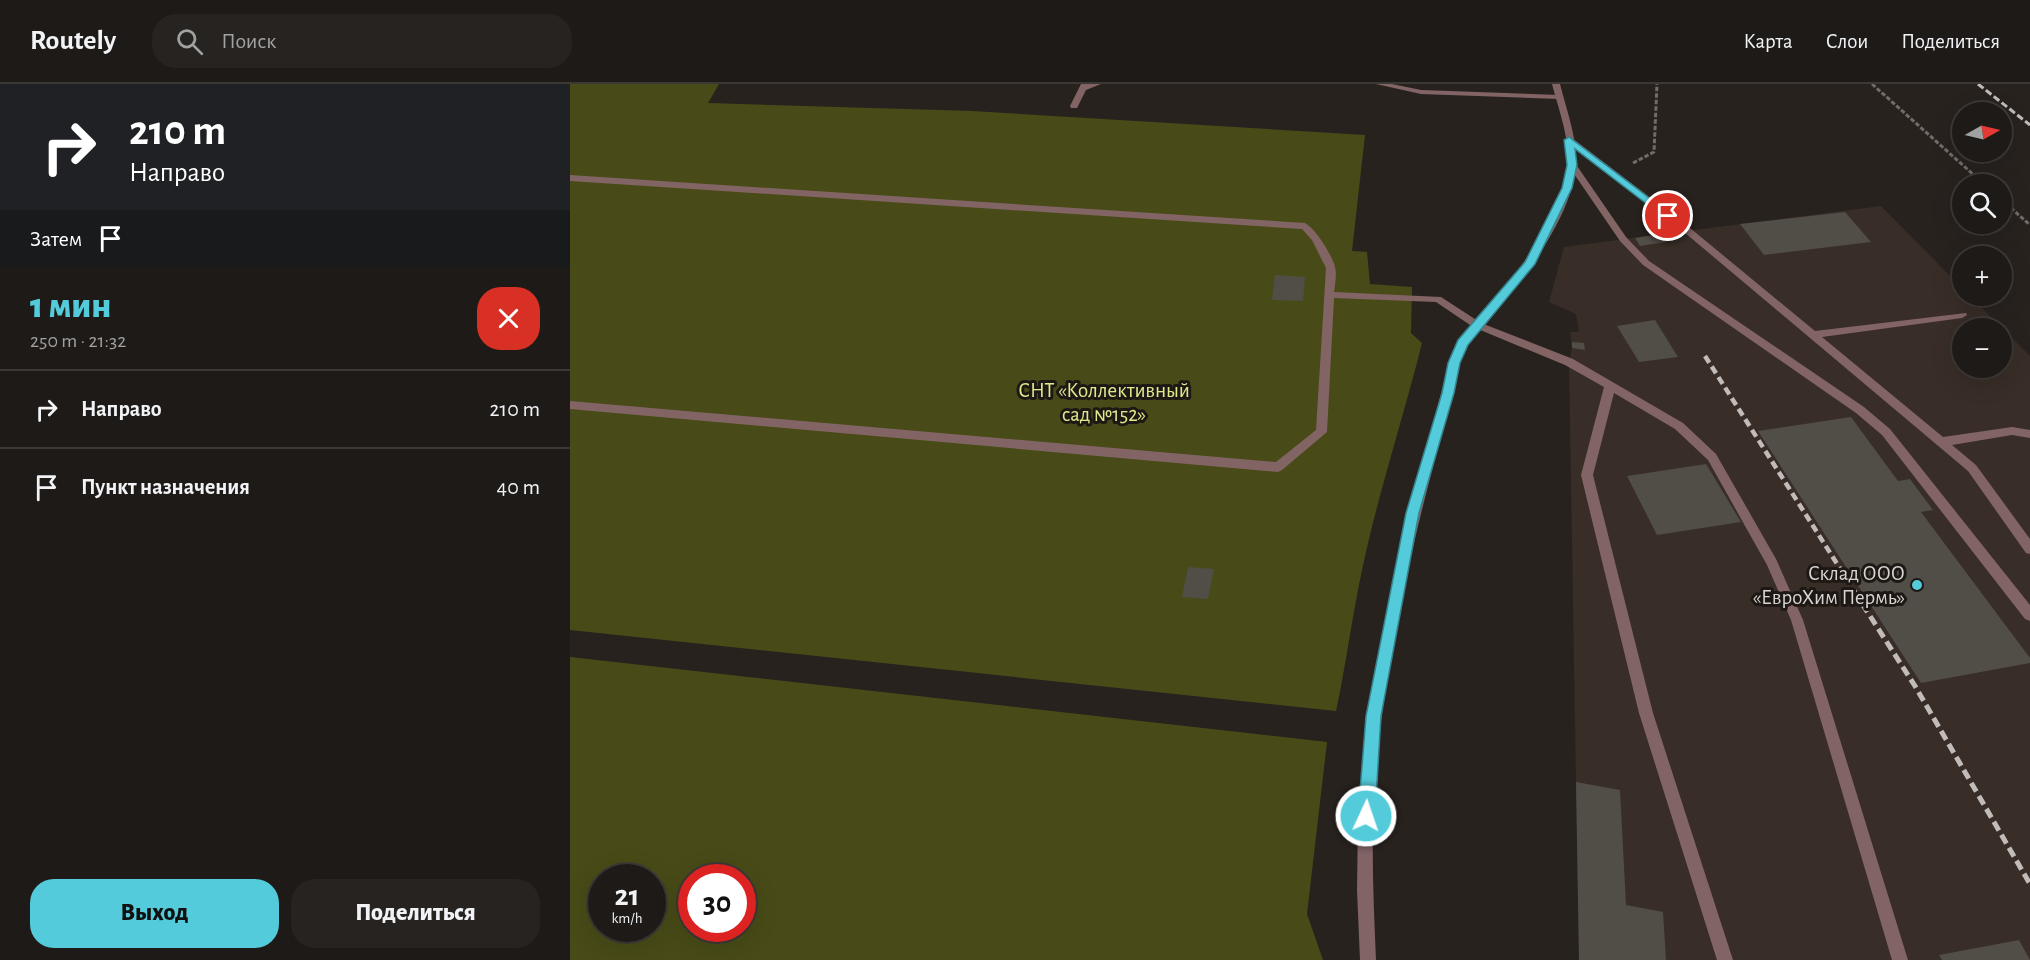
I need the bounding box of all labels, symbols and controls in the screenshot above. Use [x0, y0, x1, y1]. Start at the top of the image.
search box [152, 14, 572, 68]
icon: search [173, 25, 206, 58]
text: Routely [30, 27, 116, 55]
text: Поиск [221, 30, 276, 52]
text: Карта [1743, 31, 1793, 52]
text: Слои [1826, 31, 1868, 52]
text: Поделиться [1901, 31, 2000, 52]
north arrow [1952, 102, 2012, 162]
map controls [1952, 102, 2012, 378]
icon: right [30, 108, 108, 186]
text: 210 m [129, 110, 226, 152]
text: Направо [129, 159, 225, 186]
button: search [1952, 174, 2012, 234]
pin [1642, 190, 1693, 241]
icon: arrive [1651, 199, 1684, 232]
icon: arrive [94, 222, 127, 255]
text: Затем [30, 228, 82, 250]
button: + [1952, 246, 2012, 306]
button: close [477, 287, 540, 350]
text: 1 мин [30, 288, 112, 324]
button: − [1952, 318, 2012, 378]
text: 250 m · 21:32 [30, 331, 126, 351]
park label: СНТ «Коллективный сад №152» [1018, 380, 1190, 425]
icon: right [30, 393, 63, 426]
text: Направо [81, 398, 162, 420]
text: 210 m [490, 398, 540, 420]
icon: arrive [30, 471, 63, 504]
text: Пункт назначения [81, 476, 250, 498]
text: 40 m [497, 476, 540, 498]
place label: Склад ООО «ЕвроХим Пермь» [1753, 563, 1905, 608]
marker: Склад ООО «ЕвроХим Пермь» [1910, 578, 1924, 592]
position arrow [1334, 784, 1398, 848]
speed limit sign: 30 [678, 864, 756, 942]
button: Выход [30, 879, 279, 948]
button: Поделиться [291, 879, 540, 948]
text: 21 [615, 881, 639, 911]
text: km/h [612, 911, 642, 926]

